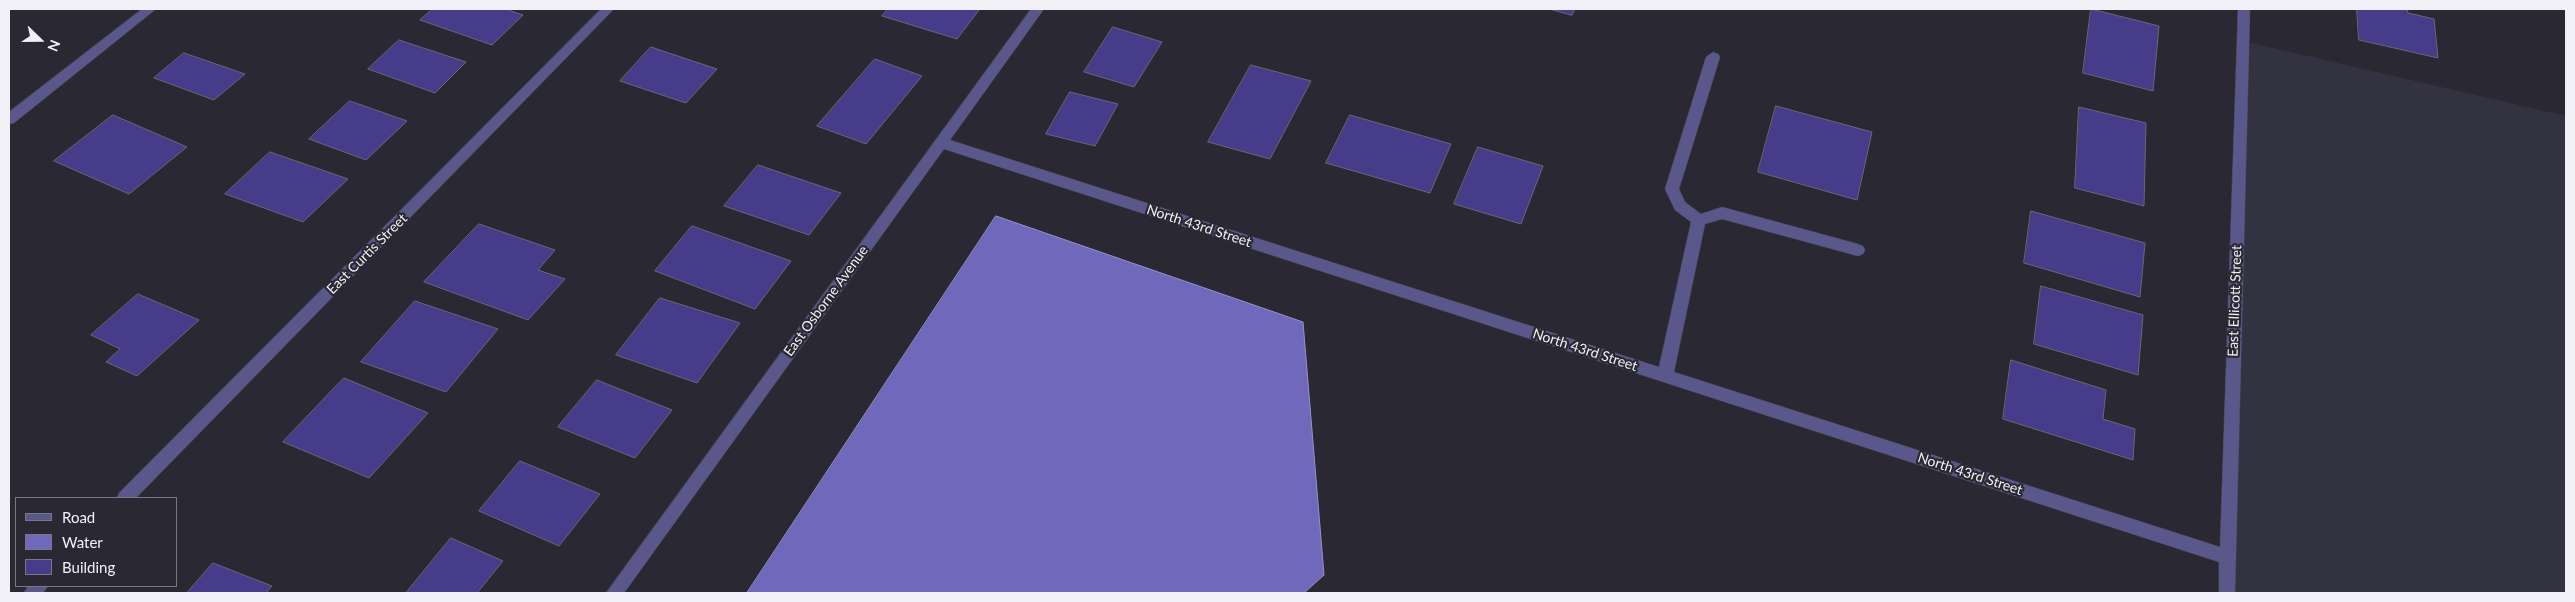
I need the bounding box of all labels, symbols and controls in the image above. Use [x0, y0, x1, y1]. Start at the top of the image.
north arrow [15, 15, 65, 65]
text: N [44, 38, 64, 54]
street label: North 43rd Street [1144, 201, 1254, 251]
street label: East Curtis Street [323, 210, 411, 298]
street label: East Osborne Avenue [780, 242, 872, 360]
street label: East Ellicott Street [2225, 245, 2245, 357]
street label: North 43rd Street [1530, 325, 1640, 375]
street label: North 43rd Street [1915, 449, 2025, 499]
legend [15, 497, 178, 587]
text: Road [62, 508, 95, 526]
text: Water [62, 533, 103, 551]
text: Building [62, 558, 115, 576]

